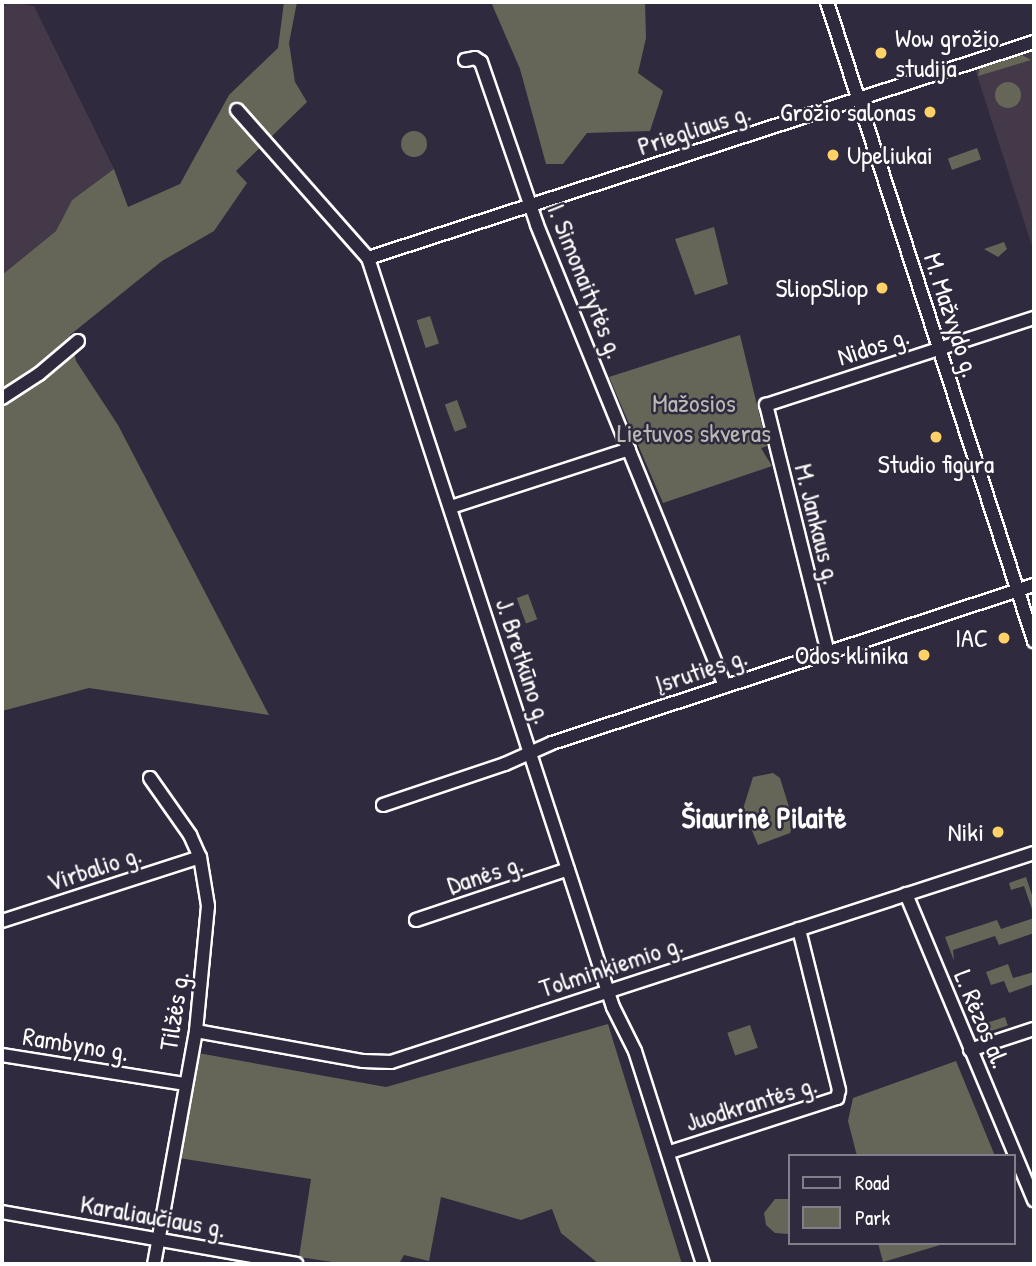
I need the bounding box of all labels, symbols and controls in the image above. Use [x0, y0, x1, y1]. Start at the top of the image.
place label: Wow grožio studija [895, 22, 999, 84]
marker: Wow grožio studija [873, 45, 889, 61]
street label: Priegliaus g. [634, 96, 754, 162]
place label: Grožio salonas [780, 96, 916, 128]
marker: Grožio salonas [922, 104, 938, 120]
place label: Upeliukai [847, 139, 933, 171]
marker: Upeliukai [825, 147, 841, 163]
street label: I. Simonaitytės g. [541, 199, 631, 363]
street label: M. Mažvydo g. [917, 249, 987, 381]
place label: SliopSliop [775, 272, 868, 304]
marker: SliopSliop [874, 280, 890, 296]
street label: Nidos g. [833, 320, 913, 372]
park label: Mažosios Lietuvos skveras [617, 387, 771, 448]
marker: Studio figura [928, 429, 944, 445]
place label: Studio figura [878, 448, 994, 480]
street label: M. Jankaus g. [788, 461, 848, 587]
street label: J. Bretkūno g. [489, 594, 559, 728]
place label: IAC [955, 622, 988, 654]
marker: IAC [994, 628, 1014, 648]
place label: Odos klinika [795, 639, 908, 671]
street label: Įsruties g. [651, 641, 751, 699]
marker: Odos klinika [914, 645, 934, 665]
district label: Šiaurinė Pilaitė [682, 799, 846, 835]
place label: Niki [948, 816, 984, 848]
marker: Niki [990, 824, 1006, 840]
street label: Virbalio g. [43, 838, 145, 898]
street label: Danės g. [443, 847, 527, 901]
street label: Tolminkiemio g. [535, 928, 687, 1004]
street label: L. Rėzos al. [947, 965, 1017, 1073]
street label: Tilžės g. [152, 969, 196, 1053]
street label: Rambyno g. [21, 1020, 131, 1068]
street label: Juodkrantės g. [682, 1068, 820, 1138]
legend [788, 1154, 1015, 1245]
text: Road [855, 1168, 889, 1197]
street label: Karaliaučiaus g. [78, 1188, 228, 1244]
text: Park [855, 1203, 890, 1232]

